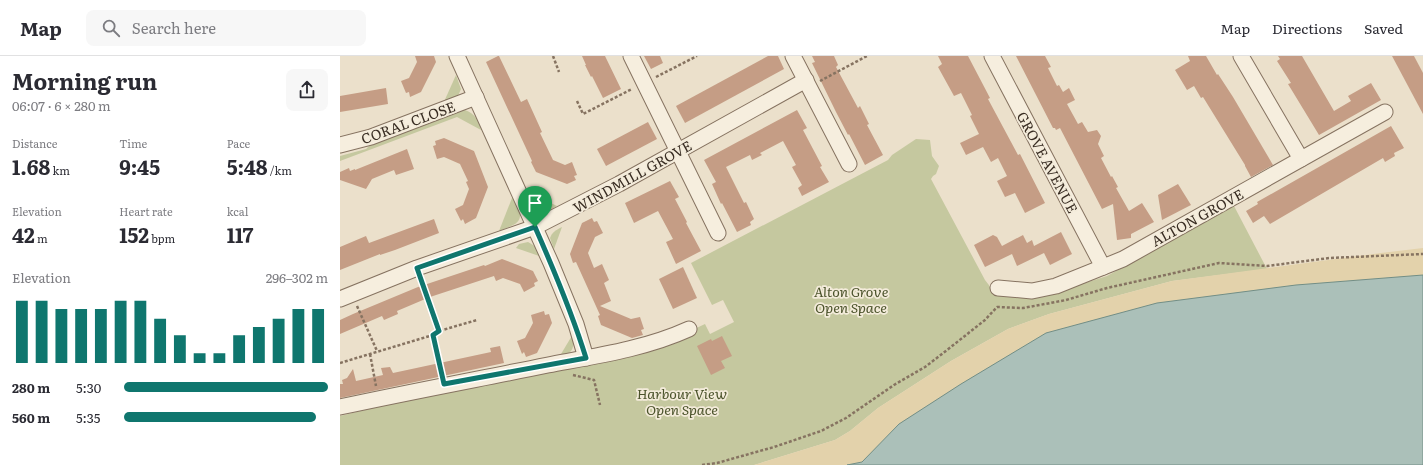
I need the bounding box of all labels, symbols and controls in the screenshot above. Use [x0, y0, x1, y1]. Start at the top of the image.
search box [86, 10, 366, 46]
text: Map [20, 14, 62, 42]
text: Search here [132, 16, 216, 39]
icon: search [100, 17, 122, 39]
text: Map [1220, 18, 1250, 38]
text: Directions [1272, 18, 1342, 38]
text: Saved [1364, 18, 1403, 38]
text: Morning run [12, 64, 157, 97]
button: share [286, 69, 328, 111]
text: 06:07 · 6 × 280 m [12, 96, 111, 115]
street label: CORAL CLOSE [358, 96, 458, 148]
street label: GROVE AVENUE [1013, 108, 1083, 216]
text: Distance [12, 135, 57, 151]
text: Time [119, 135, 147, 151]
text: Pace [227, 135, 250, 151]
street label: WINDMILL GROVE [569, 135, 695, 217]
text: 1.68 [12, 151, 50, 181]
text: 9:45 [119, 151, 160, 181]
text: 5:48 [227, 151, 268, 181]
text: km [50, 162, 70, 178]
text: /km [268, 162, 292, 178]
street label: ALTON GROVE [1147, 183, 1247, 251]
pin [518, 186, 552, 227]
icon: arrive [524, 192, 546, 214]
text: Elevation [12, 203, 62, 219]
text: Heart rate [119, 203, 173, 219]
text: kcal [227, 203, 248, 219]
text: 42 [12, 219, 35, 249]
text: 152 [119, 219, 149, 249]
text: 117 [227, 219, 253, 249]
text: m [35, 230, 48, 246]
text: bpm [149, 230, 175, 246]
text: Elevation [12, 268, 71, 287]
text: 296–302 m [266, 268, 328, 287]
park label: Alton Grove Open Space [814, 281, 889, 317]
text: 280 m [12, 378, 50, 397]
text: 5:30 [76, 378, 101, 397]
park label: Harbour View Open Space [637, 383, 727, 419]
text: 560 m [12, 408, 50, 427]
text: 5:35 [76, 408, 100, 427]

